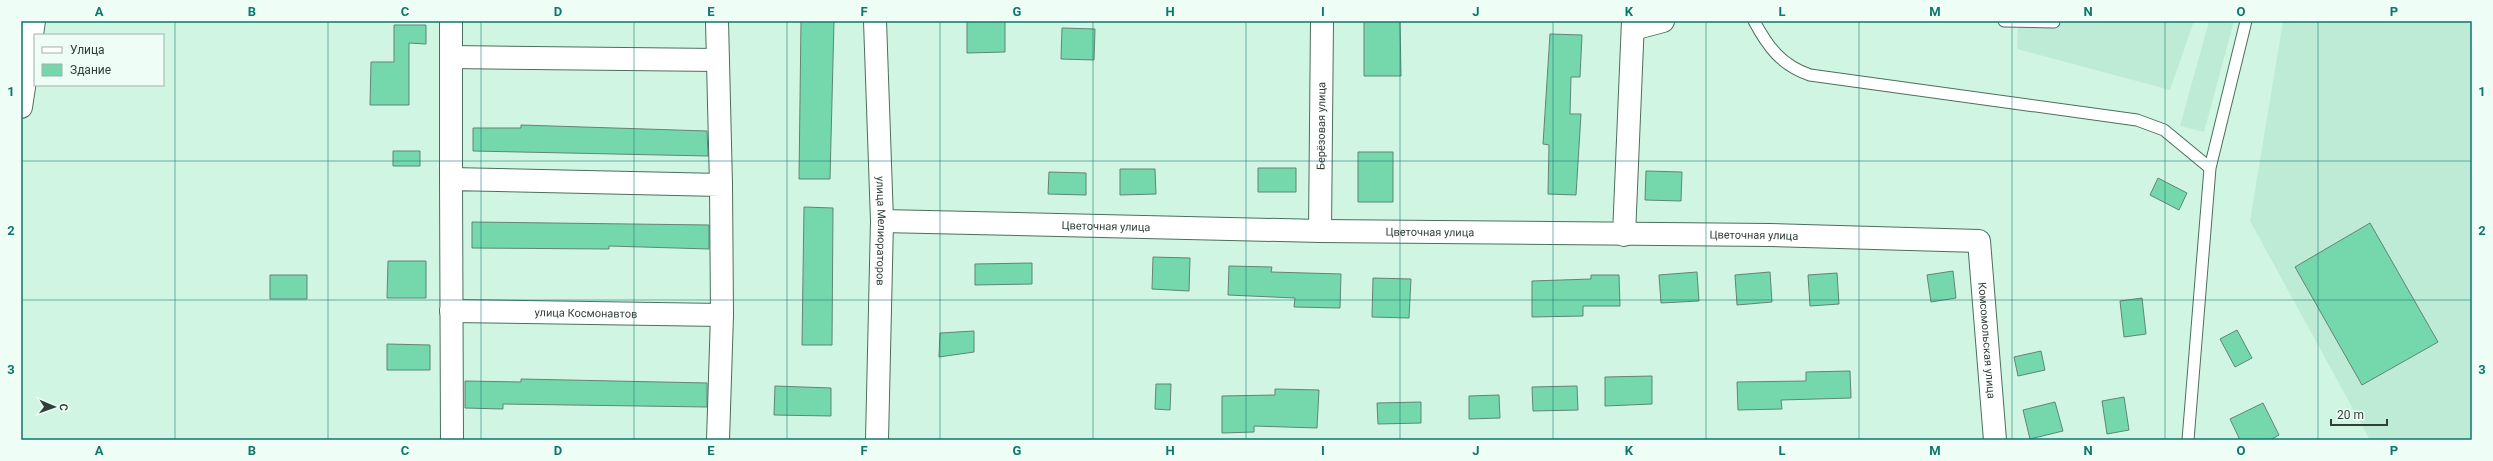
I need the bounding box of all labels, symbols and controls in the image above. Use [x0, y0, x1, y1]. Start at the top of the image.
text: A [95, 4, 104, 19]
text: B [248, 4, 256, 19]
text: C [401, 4, 410, 19]
text: D [554, 4, 562, 19]
text: E [707, 4, 715, 19]
text: F [860, 4, 868, 19]
text: G [1013, 4, 1022, 19]
text: H [1165, 4, 1175, 19]
text: I [1321, 4, 1325, 19]
text: J [1472, 4, 1480, 19]
text: K [1625, 4, 1634, 19]
text: L [1778, 4, 1786, 19]
text: M [1929, 4, 1941, 19]
text: N [2083, 4, 2093, 19]
text: O [2237, 4, 2246, 19]
text: P [2390, 4, 2398, 19]
legend [34, 34, 164, 86]
text: Улица [70, 43, 105, 57]
text: Здание [70, 63, 111, 77]
street label: Берёзовая улица [1314, 82, 1328, 170]
text: 1 [7, 84, 15, 99]
text: 1 [2478, 84, 2486, 99]
street label: улица Мелиораторов [874, 176, 889, 286]
street label: Цветочная улица [1061, 219, 1150, 234]
text: 2 [7, 223, 15, 238]
text: 2 [2478, 223, 2486, 238]
street label: Цветочная улица [1385, 225, 1474, 239]
street label: Цветочная улица [1709, 228, 1798, 242]
street label: Комсомольская улица [1976, 282, 1998, 399]
street label: улица Космонавтов [535, 306, 637, 320]
text: 3 [7, 362, 15, 377]
text: 3 [2478, 362, 2486, 377]
north arrow [34, 387, 74, 427]
scale bar [2331, 401, 2387, 427]
text: С [57, 404, 70, 411]
text: 20 m [2337, 408, 2364, 422]
text: A [95, 443, 104, 458]
text: B [248, 443, 256, 458]
text: C [401, 443, 410, 458]
text: D [554, 443, 562, 458]
text: E [707, 443, 715, 458]
text: F [860, 443, 868, 458]
text: G [1013, 443, 1022, 458]
text: H [1165, 443, 1175, 458]
text: I [1321, 443, 1325, 458]
text: J [1472, 443, 1480, 458]
text: K [1625, 443, 1634, 458]
text: L [1778, 443, 1786, 458]
text: M [1929, 443, 1941, 458]
text: N [2083, 443, 2093, 458]
text: O [2237, 443, 2246, 458]
text: P [2390, 443, 2398, 458]

